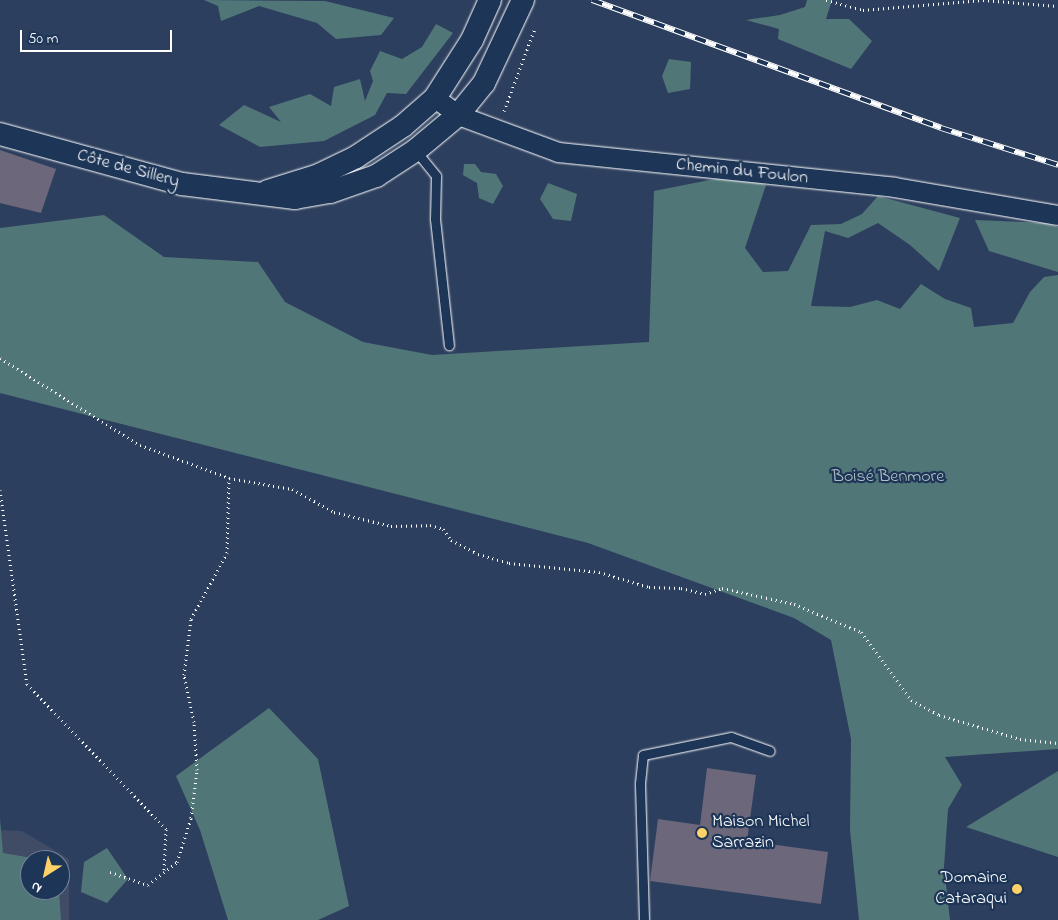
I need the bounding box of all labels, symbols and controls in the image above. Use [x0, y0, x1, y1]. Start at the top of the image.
scale bar [22, 20, 175, 52]
text: 50 m [28, 28, 58, 50]
street label: Côte de Sillery [74, 145, 182, 193]
street label: Chemin du Foulon [675, 154, 809, 190]
park label: Boisé Benmore [832, 466, 944, 488]
place label: Maison Michel Sarrazin [712, 812, 810, 854]
marker: Maison Michel Sarrazin [696, 827, 708, 839]
north arrow [20, 850, 70, 900]
place label: Domaine Cataraqui [935, 868, 1007, 911]
text: N [27, 876, 47, 898]
marker: Domaine Cataraqui [1011, 883, 1023, 895]

